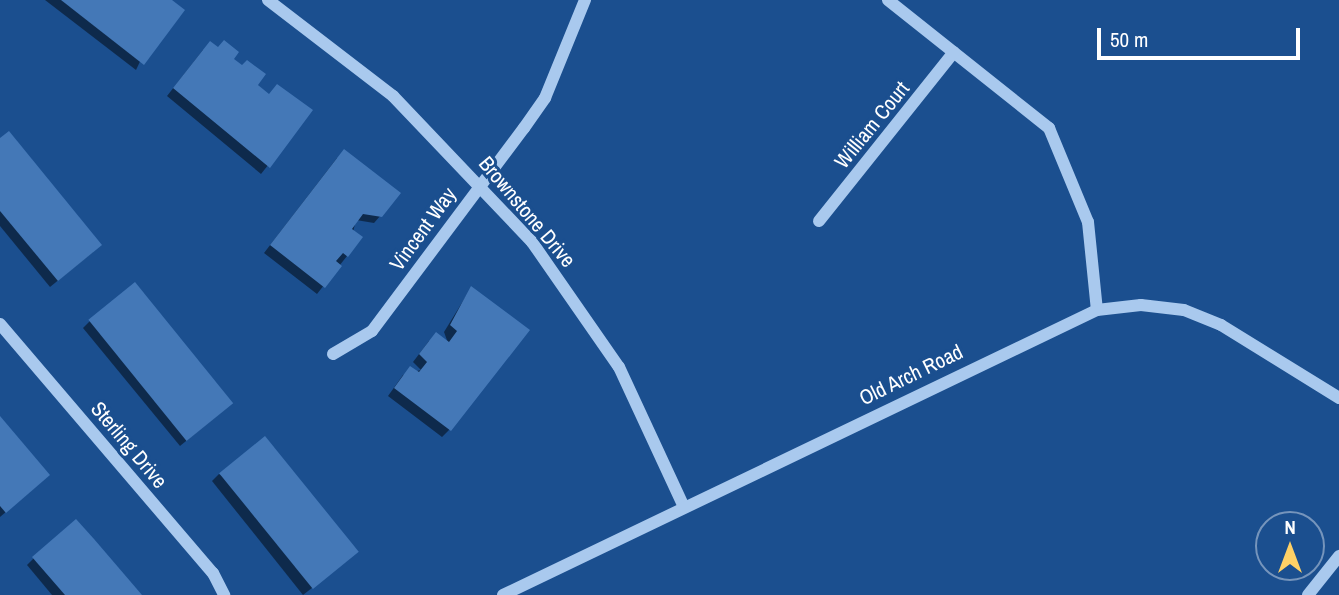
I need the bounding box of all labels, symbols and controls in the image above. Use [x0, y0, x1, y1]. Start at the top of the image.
scale bar [1101, 14, 1304, 58]
text: 50 m [1110, 25, 1148, 54]
street label: William Court [829, 77, 915, 173]
street label: Brownstone Drive [473, 151, 581, 273]
street label: Vincent Way [384, 182, 462, 276]
street label: Old Arch Road [855, 339, 967, 411]
street label: Sterling Drive [86, 397, 172, 493]
north arrow [1255, 511, 1325, 581]
text: N [1284, 514, 1296, 540]

